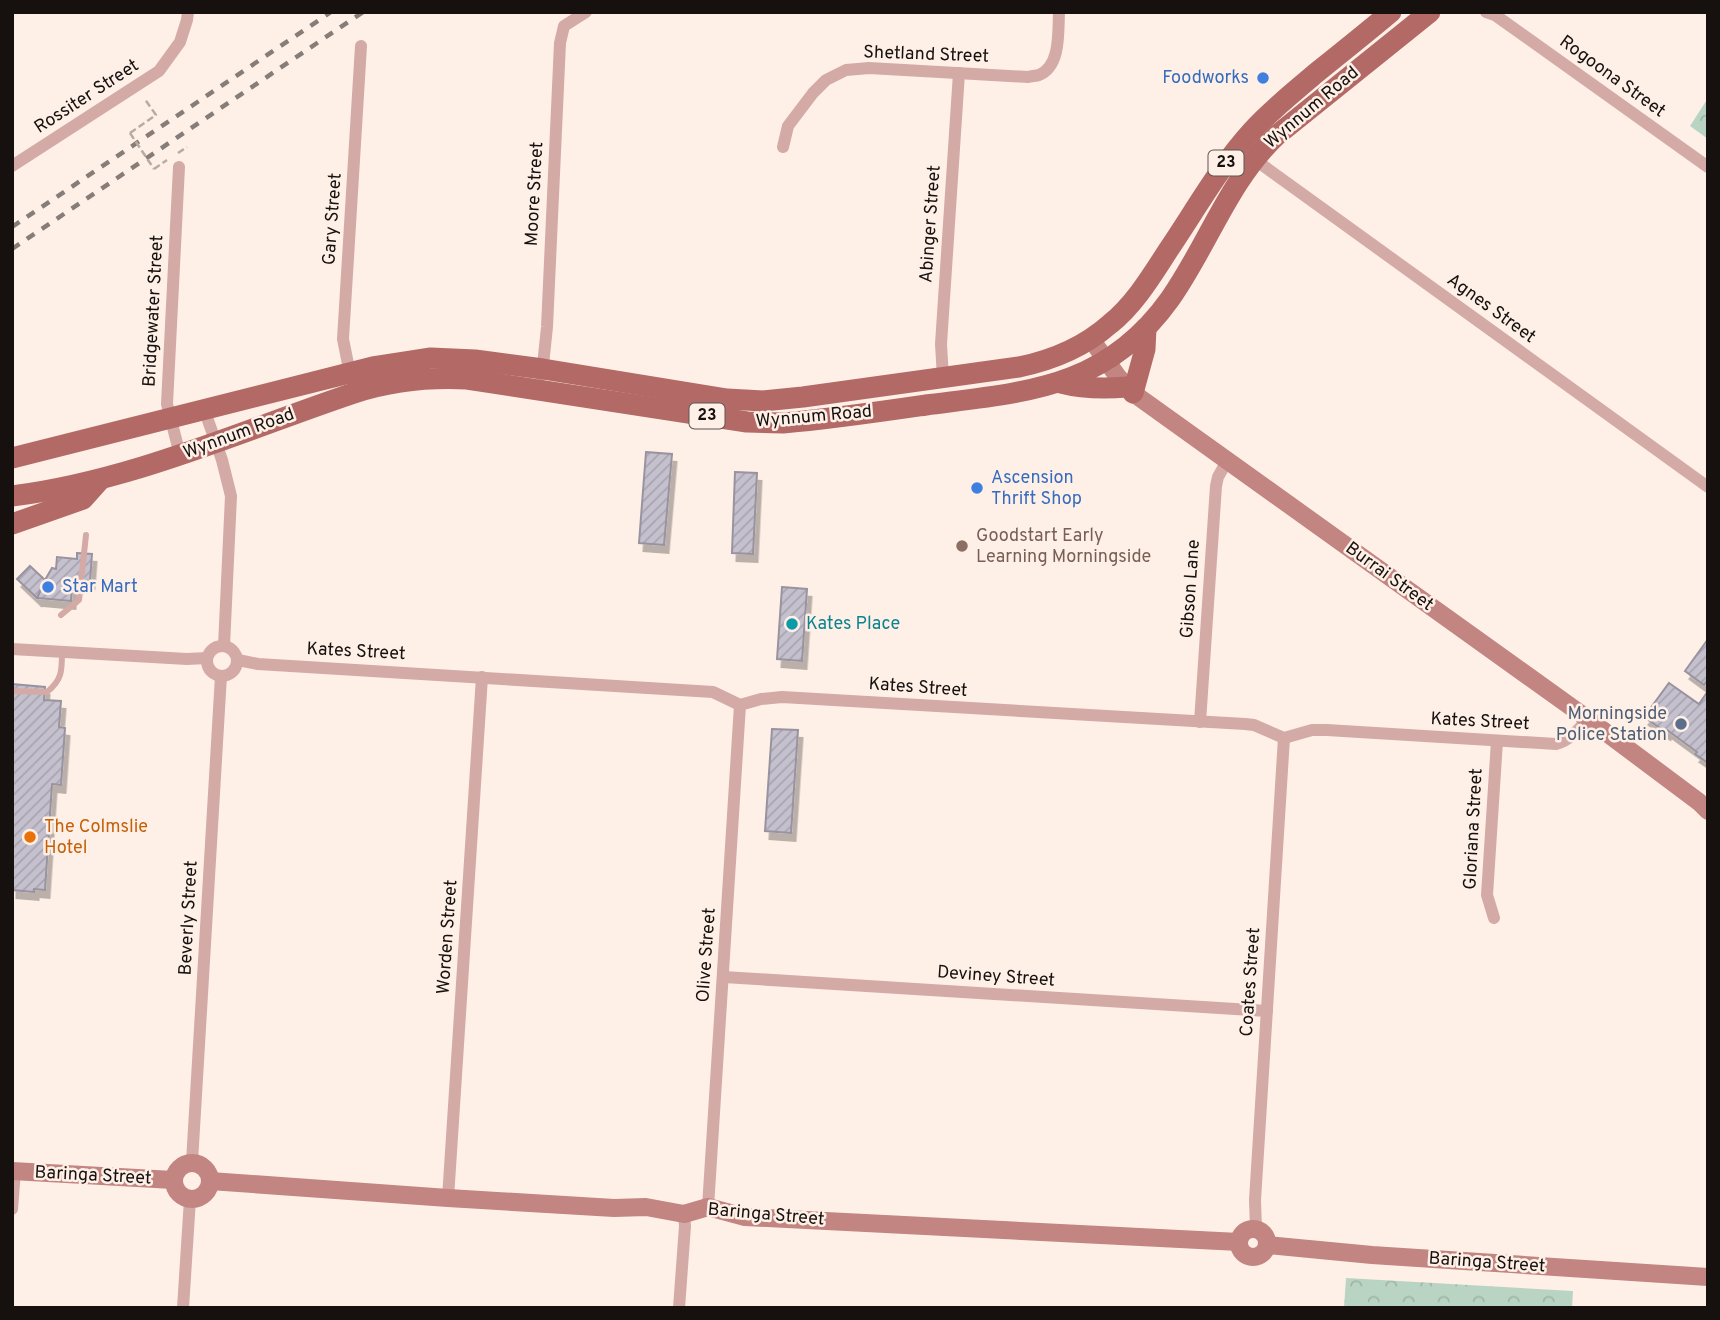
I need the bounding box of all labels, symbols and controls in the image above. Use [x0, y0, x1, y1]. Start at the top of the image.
street label: Rogoona Street [1554, 31, 1670, 123]
street label: Shetland Street [863, 41, 989, 69]
street label: Rossiter Street [30, 55, 144, 139]
street label: Wynnum Road [1260, 62, 1364, 154]
place label: Foodworks [1162, 67, 1249, 90]
marker: Foodworks [1255, 70, 1271, 86]
street label: Moore Street [521, 141, 549, 247]
road number: 23 [1208, 150, 1244, 176]
street label: Abinger Street [915, 164, 947, 284]
street label: Gary Street [318, 172, 348, 266]
street label: Bridgewater Street [139, 234, 169, 388]
street label: Agnes Street [1442, 269, 1540, 349]
street label: Wynnum Road [755, 400, 873, 434]
street label: Wynnum Road [180, 403, 298, 465]
road number: 23 [690, 404, 724, 428]
place label: Ascension Thrift Shop [991, 467, 1082, 511]
marker: Ascension Thrift Shop [969, 480, 985, 496]
place label: Goodstart Early Learning Morningside [976, 525, 1151, 569]
street label: Burrai Street [1340, 537, 1438, 617]
marker: Goodstart Early Learning Morningside [954, 538, 970, 554]
street label: Gibson Lane [1176, 539, 1206, 639]
place label: Star Mart [62, 576, 138, 599]
marker: Star Mart [40, 579, 56, 595]
place label: Kates Place [806, 613, 900, 636]
marker: Kates Place [784, 616, 800, 632]
street label: Kates Street [306, 638, 406, 666]
street label: Kates Street [868, 673, 968, 703]
place label: Morningside Police Station [1556, 703, 1667, 747]
street label: Kates Street [1430, 708, 1530, 736]
marker: Morningside Police Station [1673, 716, 1689, 732]
street label: Gloriana Street [1459, 768, 1489, 890]
place label: The Colmslie Hotel [44, 816, 148, 860]
marker: The Colmslie Hotel [22, 829, 38, 845]
street label: Beverly Street [175, 860, 203, 976]
street label: Worden Street [433, 879, 463, 995]
street label: Olive Street [692, 907, 722, 1003]
street label: Coates Street [1236, 927, 1266, 1037]
street label: Deviney Street [936, 961, 1056, 993]
street label: Baringa Street [34, 1161, 152, 1191]
street label: Baringa Street [707, 1198, 825, 1232]
street label: Baringa Street [1428, 1247, 1546, 1279]

